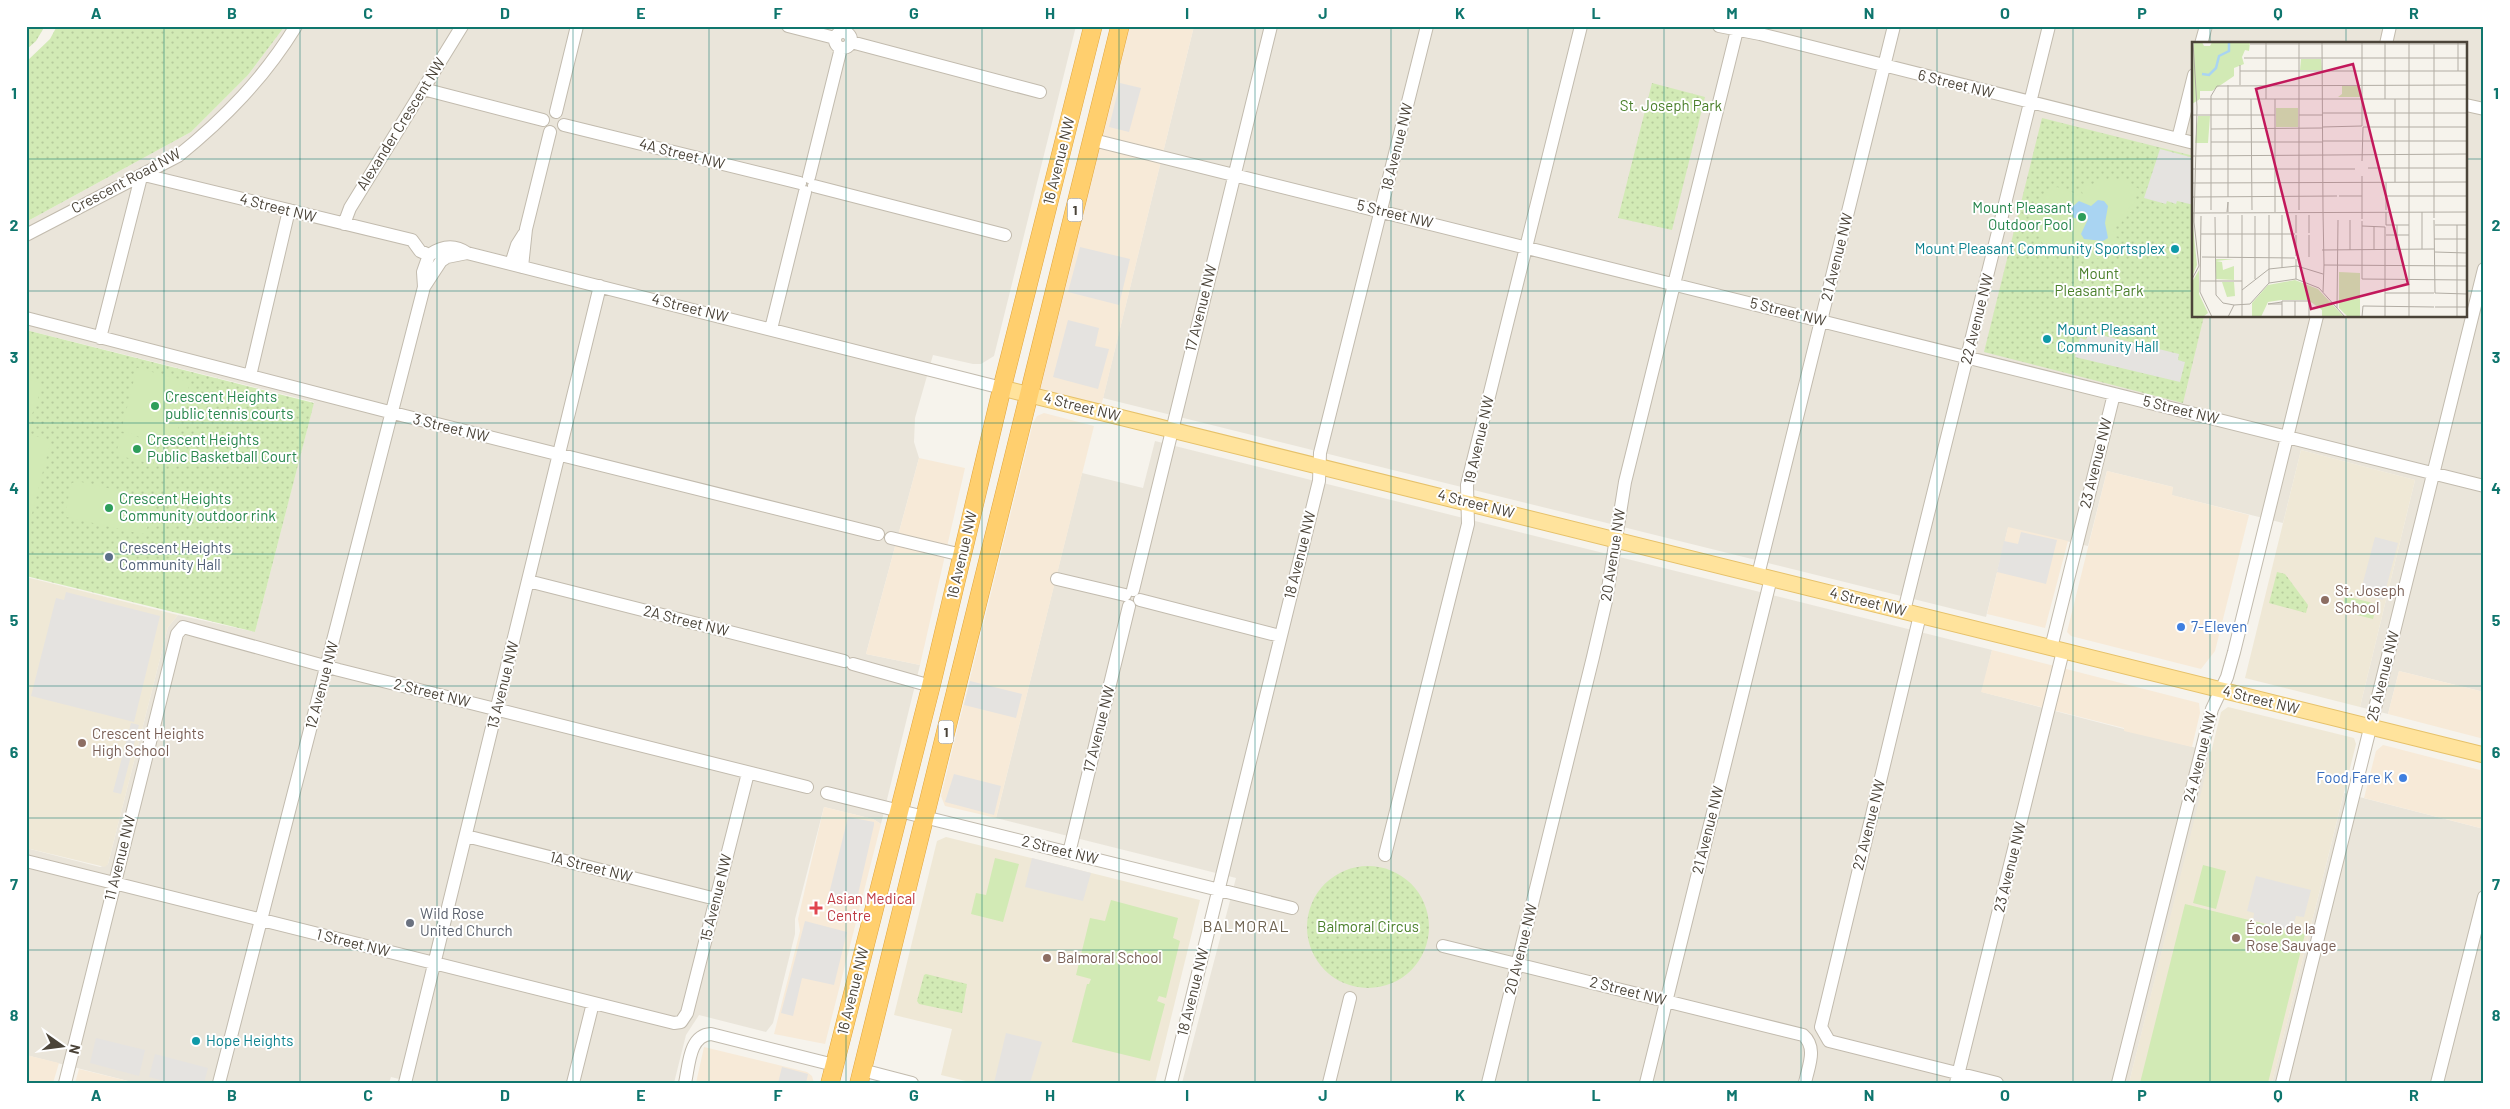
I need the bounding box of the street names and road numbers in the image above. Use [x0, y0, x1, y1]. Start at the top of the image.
street label: Alexander Crescent NW [352, 54, 448, 193]
street label: 6 Street NW [1916, 65, 1996, 101]
street label: 18 Avenue NW [1376, 101, 1416, 193]
street label: 16 Avenue NW [1038, 115, 1078, 207]
street label: 4A Street NW [638, 134, 727, 172]
street label: Crescent Road NW [68, 144, 183, 217]
street label: 4 Street NW [238, 189, 319, 225]
street label: 5 Street NW [1355, 195, 1435, 231]
road number: 1 [1068, 198, 1082, 222]
street label: 21 Avenue NW [1816, 211, 1856, 303]
street label: 17 Avenue NW [1180, 262, 1220, 353]
street label: 22 Avenue NW [1956, 271, 1996, 366]
street label: 4 Street NW [650, 289, 731, 325]
street label: 5 Street NW [1748, 293, 1828, 329]
street label: 4 Street NW [1042, 388, 1123, 424]
street label: 5 Street NW [2141, 391, 2221, 427]
street label: 19 Avenue NW [1459, 394, 1497, 486]
street label: 3 Street NW [411, 409, 491, 445]
street label: 23 Avenue NW [2075, 416, 2115, 510]
street label: 4 Street NW [1436, 485, 1517, 521]
street label: 20 Avenue NW [1596, 507, 1628, 602]
street label: 16 Avenue NW [942, 509, 980, 601]
street label: 18 Avenue NW [1279, 509, 1319, 601]
street label: 4 Street NW [1828, 583, 1909, 619]
street label: 2A Street NW [642, 601, 731, 639]
street label: 25 Avenue NW [2362, 629, 2402, 723]
street label: 12 Avenue NW [301, 639, 341, 731]
street label: 13 Avenue NW [482, 639, 522, 731]
street label: 2 Street NW [392, 674, 472, 710]
street label: 4 Street NW [2221, 681, 2302, 717]
street label: 17 Avenue NW [1078, 683, 1118, 774]
street label: 24 Avenue NW [2179, 709, 2219, 804]
road number: 1 [938, 720, 954, 744]
street label: 22 Avenue NW [1848, 777, 1888, 872]
street label: 21 Avenue NW [1687, 784, 1727, 876]
street label: 11 Avenue NW [100, 813, 138, 902]
street label: 23 Avenue NW [1989, 820, 2029, 914]
street label: 2 Street NW [1020, 831, 1100, 867]
street label: 1A Street NW [548, 847, 634, 885]
street label: 15 Avenue NW [695, 852, 735, 944]
street label: 20 Avenue NW [1500, 901, 1540, 996]
street label: 1 Street NW [314, 924, 392, 960]
street label: 16 Avenue NW [832, 945, 872, 1037]
street label: 18 Avenue NW [1172, 946, 1212, 1038]
street label: 2 Street NW [1588, 972, 1668, 1008]

